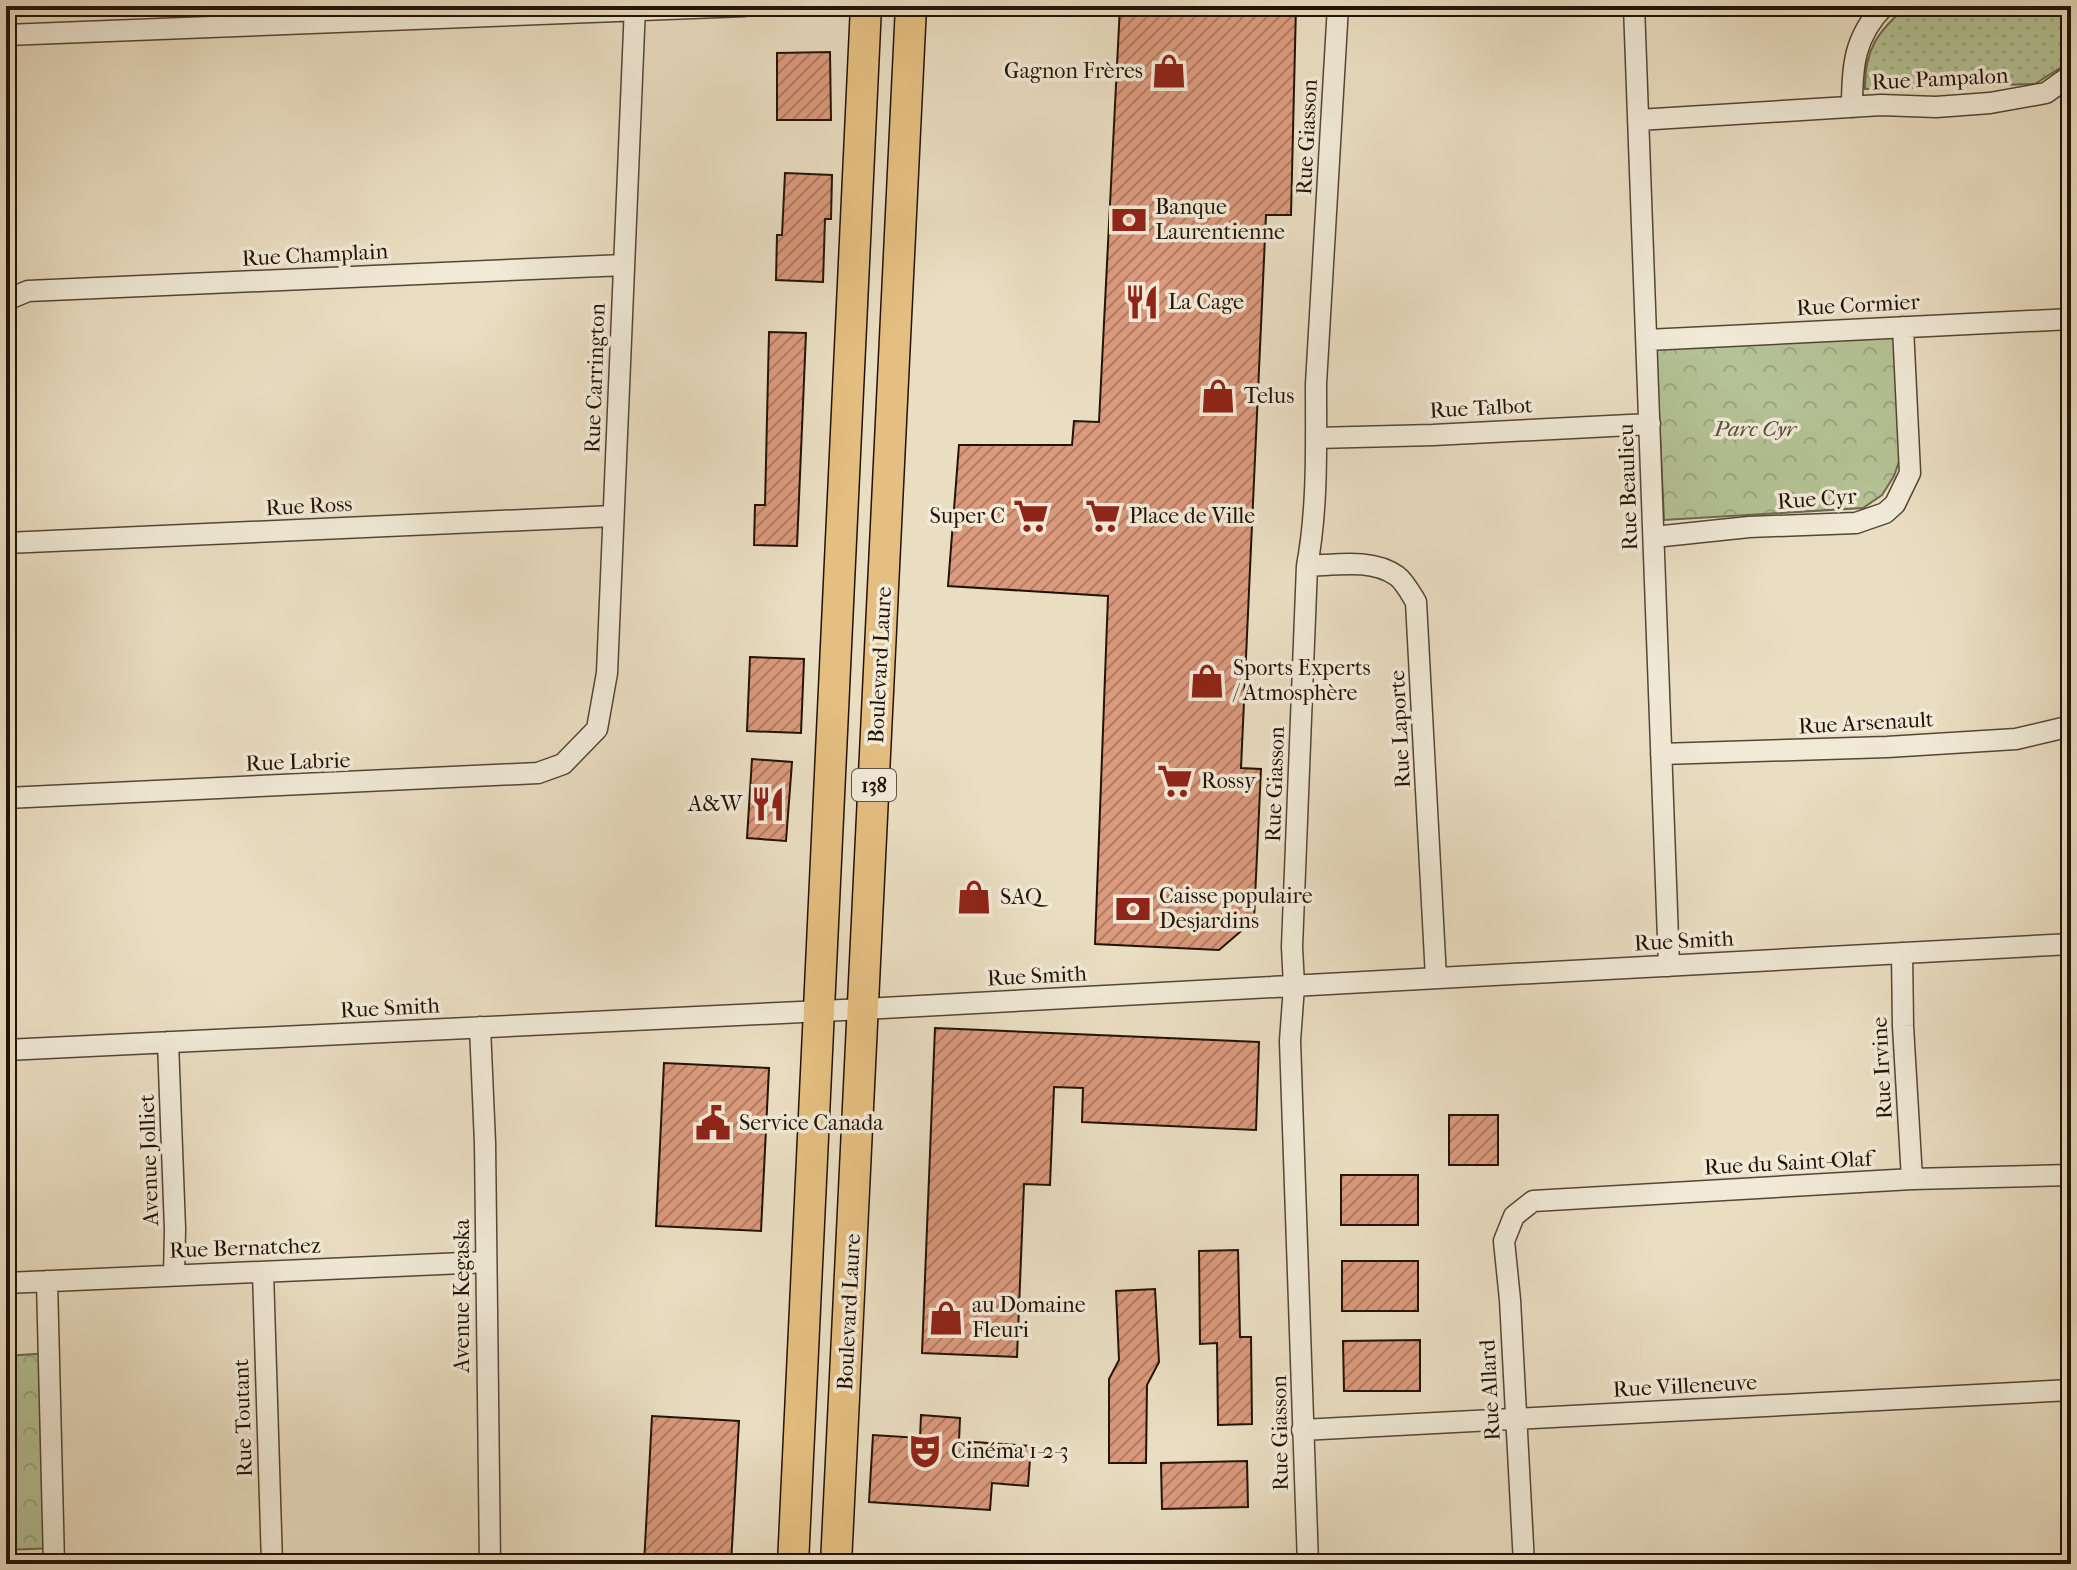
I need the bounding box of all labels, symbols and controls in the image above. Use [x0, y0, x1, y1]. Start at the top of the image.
shop icon: Gagnon Frères [1150, 52, 1188, 90]
place label: Gagnon Frères [1004, 58, 1143, 84]
street label: Rue Pampalon [1871, 62, 2009, 96]
street label: Rue Giasson [1291, 78, 1323, 196]
place label: Banque Laurentienne [1155, 194, 1285, 245]
bank icon: Banque Laurentienne [1110, 201, 1148, 239]
street label: Rue Champlain [241, 238, 389, 272]
restaurant icon: La Cage [1123, 283, 1161, 321]
place label: La Cage [1168, 289, 1244, 315]
street label: Rue Cormier [1796, 289, 1921, 321]
street label: Rue Carrington [579, 302, 611, 454]
shop icon: Telus [1199, 377, 1237, 415]
place label: Telus [1244, 383, 1294, 409]
street label: Rue Talbot [1429, 392, 1533, 424]
park label: Parc Cyr [1713, 416, 1798, 442]
street label: Rue Beaulieu [1613, 423, 1643, 551]
street label: Rue Cyr [1776, 483, 1858, 515]
street label: Rue Ross [265, 491, 353, 521]
supermarket icon: Super C [1012, 497, 1050, 535]
supermarket icon: Place de Ville [1084, 497, 1122, 535]
place label: Super C [930, 503, 1005, 529]
place label: Place de Ville [1129, 503, 1255, 529]
street label: Boulevard Laure [863, 586, 897, 744]
place label: Sports Experts / Atmosphère [1232, 655, 1371, 706]
shop icon: Sports Experts / Atmosphère [1188, 662, 1226, 700]
street label: Rue Laporte [1384, 669, 1416, 789]
street label: Rue Arsenault [1798, 706, 1934, 740]
street label: Rue Giasson [1260, 725, 1290, 842]
street label: Rue Labrie [245, 747, 351, 777]
supermarket icon: Rossy [1156, 762, 1194, 800]
place label: Rossy [1201, 768, 1257, 794]
road number: 138 [852, 769, 896, 801]
restaurant icon: A&W [749, 785, 787, 823]
place label: A&W [687, 791, 743, 817]
shop icon: SAQ [955, 878, 993, 916]
place label: Caisse populaire Desjardins [1159, 883, 1313, 934]
place label: SAQ [1000, 884, 1049, 910]
bank icon: Caisse populaire Desjardins [1114, 890, 1152, 928]
street label: Rue Smith [1633, 925, 1735, 957]
street label: Rue Smith [986, 960, 1088, 992]
street label: Rue Smith [339, 992, 441, 1024]
street label: Rue Irvine [1866, 1016, 1898, 1120]
street label: Avenue Jolliet [134, 1094, 164, 1227]
public building icon: Service Canada [694, 1104, 732, 1142]
place label: Service Canada [739, 1110, 884, 1136]
street label: Rue du Saint-Olaf [1704, 1145, 1877, 1180]
street label: Avenue Kegaska [449, 1218, 475, 1374]
street label: Rue Bernatchez [169, 1232, 321, 1264]
street label: Boulevard Laure [832, 1233, 866, 1391]
place label: au Domaine Fleuri [972, 1292, 1086, 1343]
shop icon: au Domaine Fleuri [927, 1299, 965, 1337]
street label: Rue Allard [1474, 1338, 1506, 1441]
street label: Rue Toutant [228, 1358, 258, 1478]
street label: Rue Villeneuve [1612, 1369, 1758, 1403]
street label: Rue Giasson [1266, 1375, 1294, 1491]
theatre icon: Cinéma 1-2-3 [906, 1432, 944, 1470]
place label: Cinéma 1-2-3 [951, 1438, 1069, 1464]

